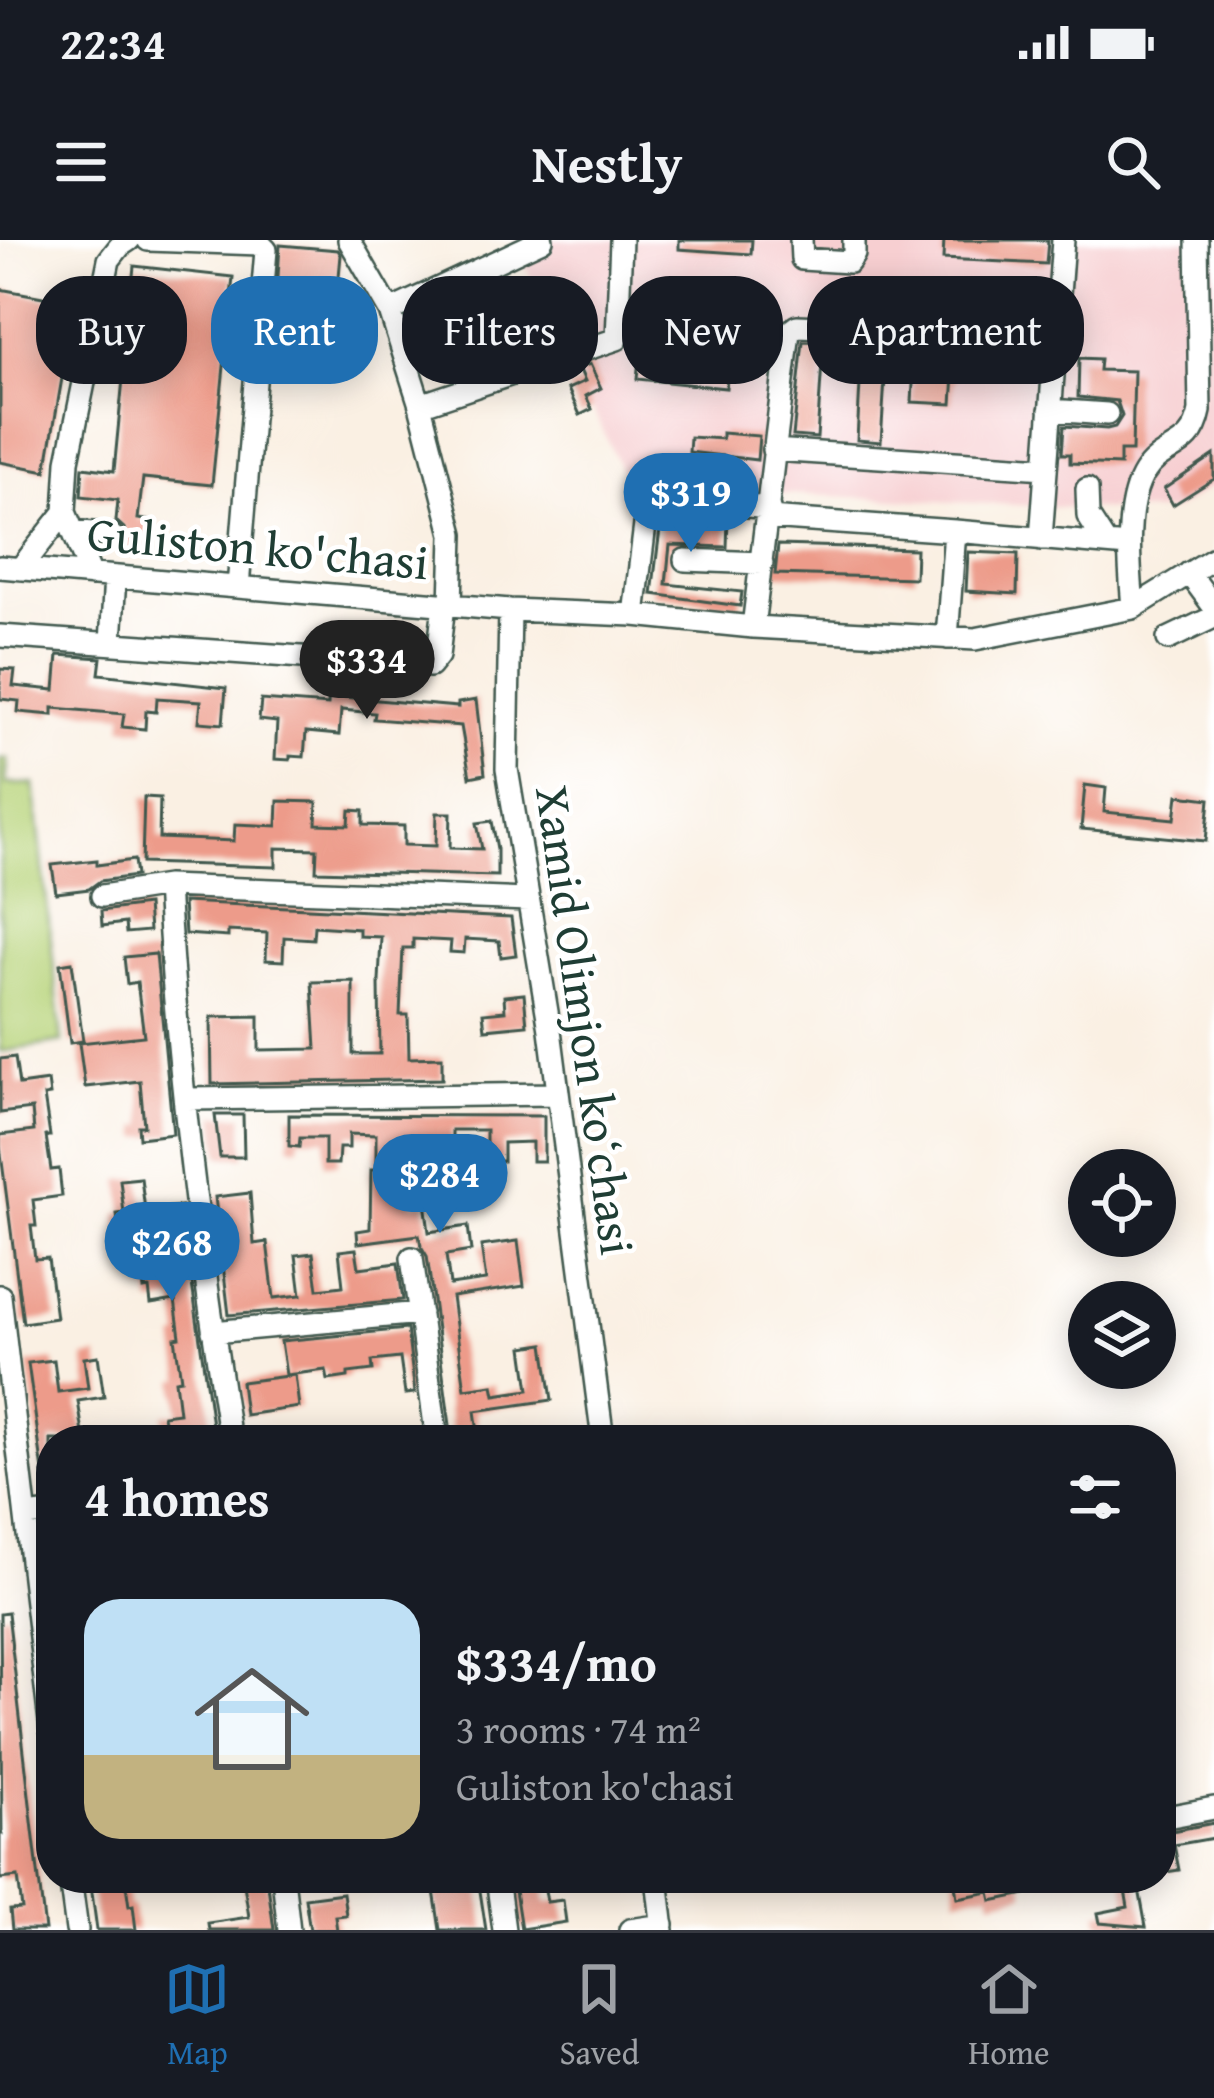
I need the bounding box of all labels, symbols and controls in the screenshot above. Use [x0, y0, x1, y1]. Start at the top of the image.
text: 22:34 [60, 10, 166, 75]
text: Nestly [532, 123, 682, 202]
icon: menu [48, 129, 114, 195]
icon: search [1100, 129, 1166, 195]
chip: Buy [36, 276, 187, 384]
chip: Rent [211, 276, 378, 384]
chip: Filters [402, 276, 598, 384]
chip: New [622, 276, 783, 384]
chip: Apartment [807, 276, 1084, 384]
pin: $319 [620, 453, 762, 555]
text: $319 [651, 463, 731, 520]
street label: Guliston ko'chasi [84, 497, 432, 597]
pin: $334 [296, 620, 438, 722]
text: $334 [327, 630, 407, 687]
street label: Xamid Olimjon koʻchasi [518, 781, 654, 1259]
pin: $284 [369, 1134, 511, 1236]
text: $284 [400, 1144, 480, 1201]
map controls [1068, 1149, 1176, 1389]
button: locate [1068, 1149, 1176, 1257]
pin: $268 [101, 1202, 243, 1304]
text: $268 [132, 1212, 212, 1269]
button: layers [1068, 1281, 1176, 1389]
text: 4 homes [84, 1460, 270, 1535]
icon: filters [1062, 1464, 1128, 1530]
text: $334/mo [456, 1625, 657, 1700]
icon: home [180, 1647, 324, 1791]
text: 3 rooms · 74 m² [456, 1700, 701, 1757]
text: Guliston ko'chasi [456, 1757, 734, 1814]
tab: Map [164, 1956, 230, 2076]
tab: Saved [559, 1956, 639, 2076]
tab: Home [968, 1956, 1050, 2076]

